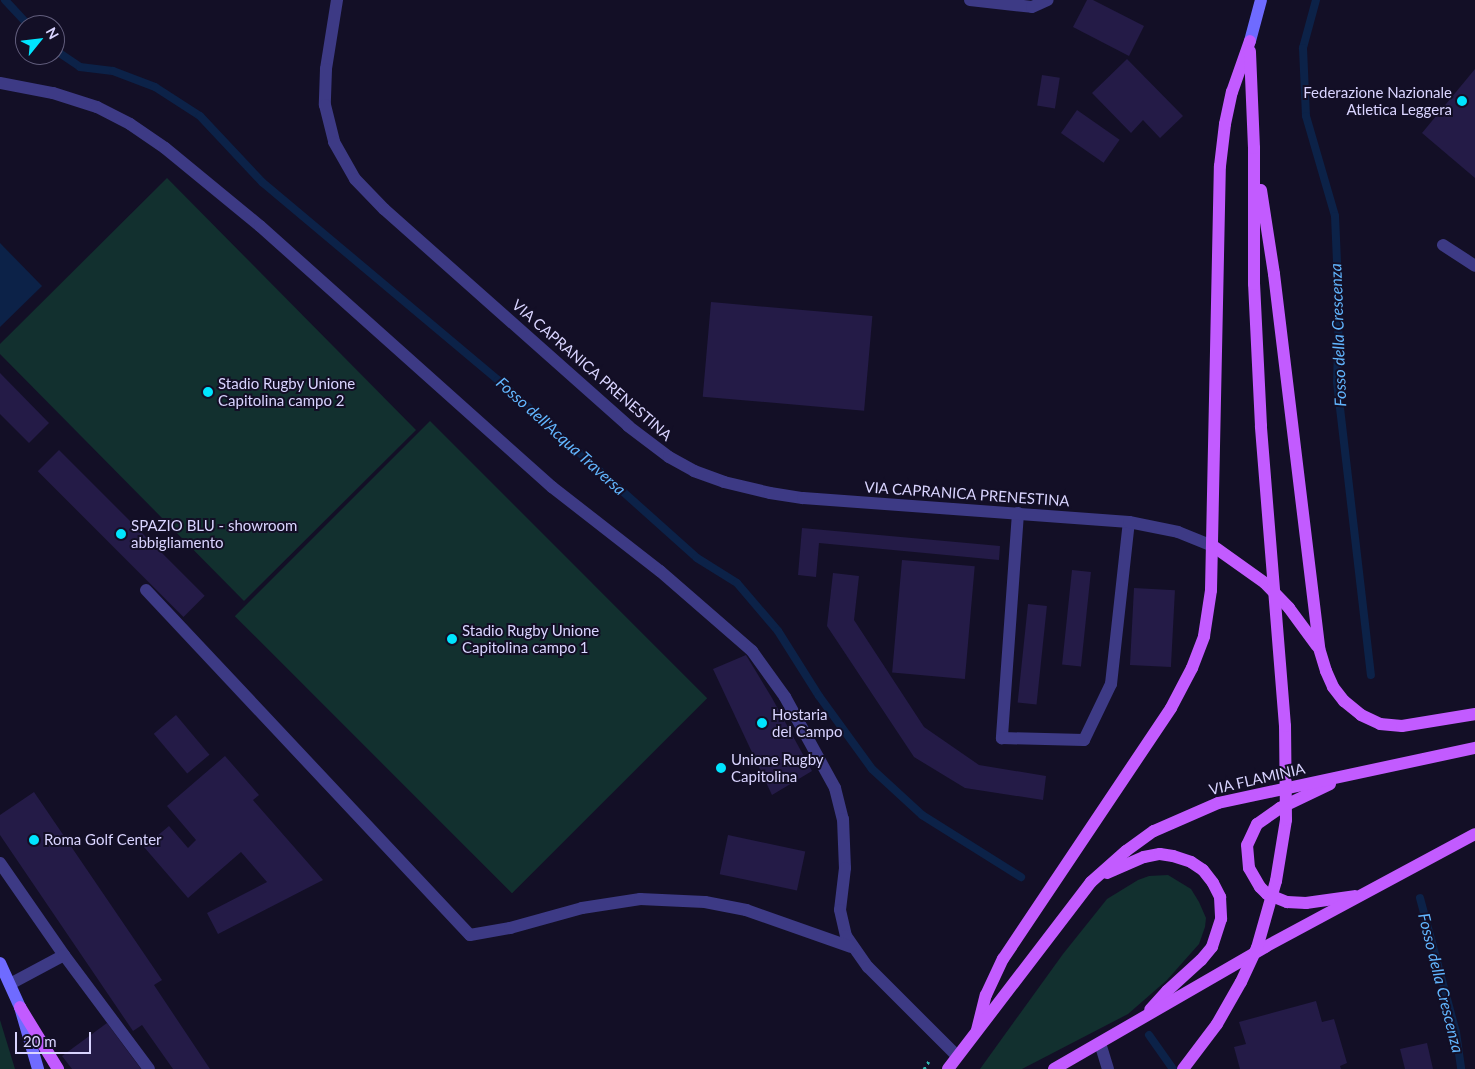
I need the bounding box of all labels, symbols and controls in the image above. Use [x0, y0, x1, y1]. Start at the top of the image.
north arrow [15, 15, 65, 65]
text: N [43, 24, 63, 42]
place label: Federazione Nazionale Atletica Leggera [1303, 83, 1452, 118]
marker: Federazione Nazionale Atletica Leggera [1456, 95, 1468, 107]
water label: Fosso della Crescenza [1326, 263, 1350, 407]
street label: VIA CAPRANICA PRENESTINA [508, 295, 676, 445]
water label: Fosso dell'Acqua Traversa [492, 373, 630, 499]
place label: Stadio Rugby Unione Capitolina campo 2 [218, 374, 356, 409]
marker: Stadio Rugby Unione Capitolina campo 2 [202, 386, 214, 398]
street label: VIA CAPRANICA PRENESTINA [863, 478, 1071, 510]
place label: SPAZIO BLU - showroom abbigliamento [131, 516, 297, 551]
marker: SPAZIO BLU - showroom abbigliamento [115, 528, 127, 540]
place label: Stadio Rugby Unione Capitolina campo 1 [462, 621, 600, 656]
marker: Stadio Rugby Unione Capitolina campo 1 [446, 633, 458, 645]
place label: Hostaria del Campo [772, 705, 842, 740]
marker: Hostaria del Campo [756, 717, 768, 729]
place label: Unione Rugby Capitolina [731, 750, 824, 785]
street label: VIA FLAMINIA [1207, 759, 1307, 799]
marker: Unione Rugby Capitolina [715, 762, 727, 774]
place label: Roma Golf Center [44, 831, 162, 849]
marker: Roma Golf Center [28, 834, 40, 846]
water label: Fosso della Crescenza [1414, 911, 1468, 1055]
scale bar [18, 1022, 94, 1054]
text: 20 m [23, 1032, 57, 1050]

